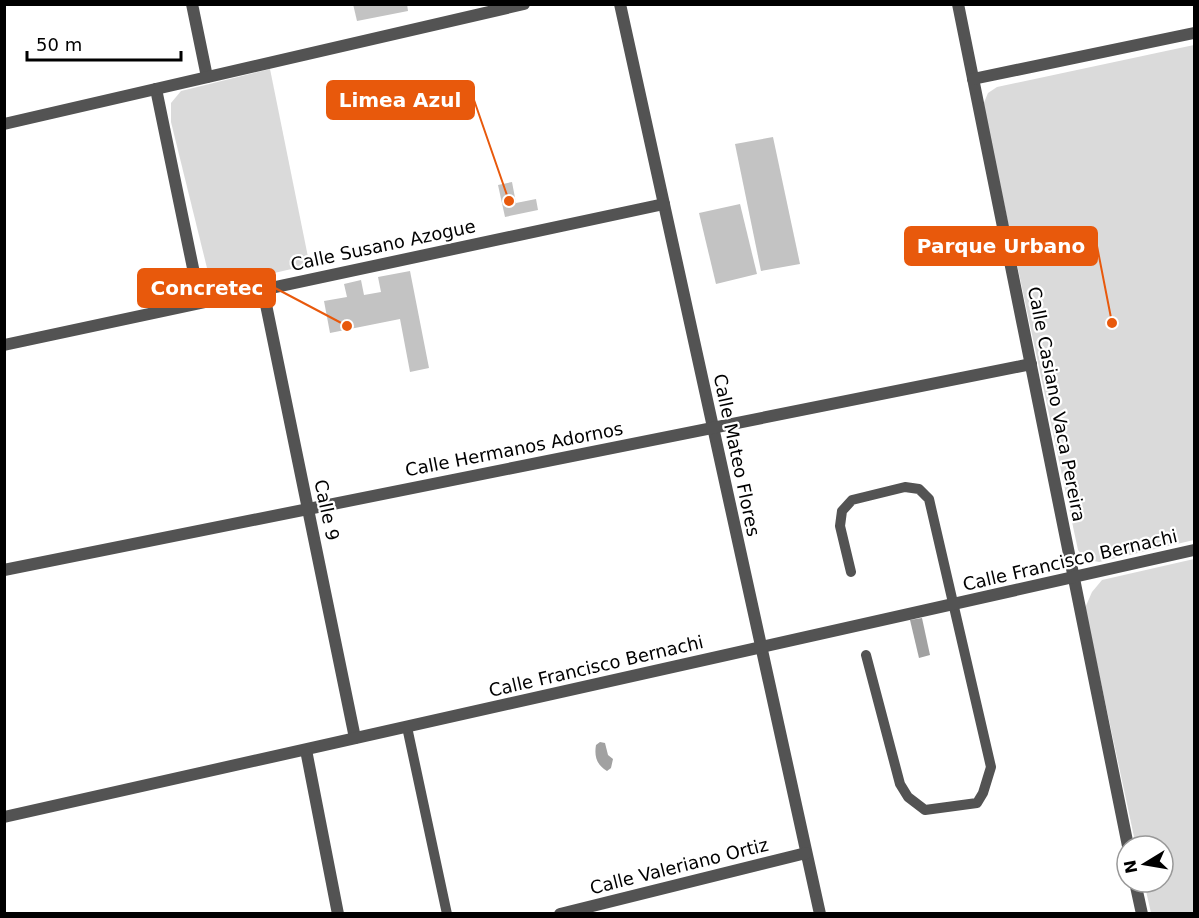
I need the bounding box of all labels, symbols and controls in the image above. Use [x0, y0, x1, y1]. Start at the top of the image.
scale bar [27, 24, 182, 62]
text: 50 m [36, 34, 82, 55]
callout: Limea Azul [327, 81, 474, 119]
text: Limea Azul [339, 88, 461, 112]
street label: Calle Susano Azogue [289, 215, 477, 275]
callout: Parque Urbano [905, 227, 1097, 265]
text: Parque Urbano [917, 234, 1085, 258]
callout: Concretec [138, 269, 275, 307]
text: Concretec [151, 276, 263, 300]
street label: Calle Casiano Vaca Pereira [1024, 285, 1090, 523]
street label: Calle Mateo Flores [710, 372, 764, 538]
street label: Calle Hermanos Adornos [403, 418, 625, 480]
street label: Calle 9 [310, 478, 344, 542]
street label: Calle Francisco Bernachi [961, 525, 1179, 595]
street label: Calle Francisco Bernachi [487, 631, 705, 701]
street label: Calle Valeriano Ortiz [588, 834, 770, 898]
north arrow [1115, 834, 1175, 894]
text: N [1120, 858, 1141, 875]

